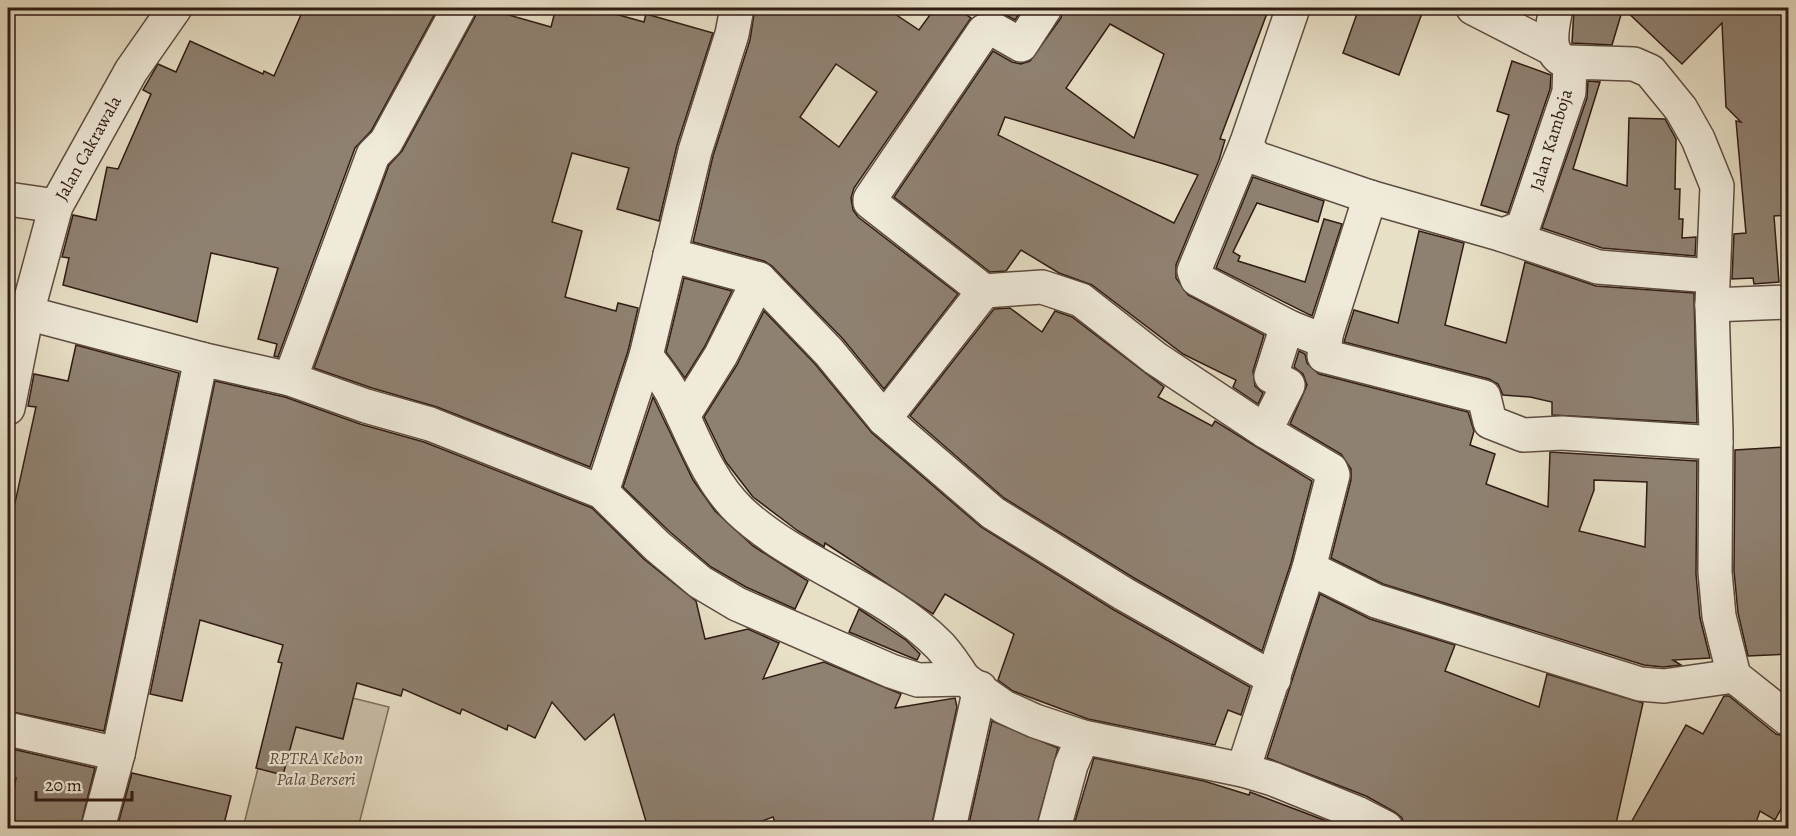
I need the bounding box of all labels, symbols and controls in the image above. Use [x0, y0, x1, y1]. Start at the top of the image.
street label: Jalan Kamboja [1524, 86, 1578, 194]
street label: Jalan Cakrawala [49, 91, 127, 205]
park label: RPTRA Kebon Pala Berseri [269, 746, 363, 791]
scale bar [36, 764, 132, 802]
text: 20 m [45, 773, 82, 797]

